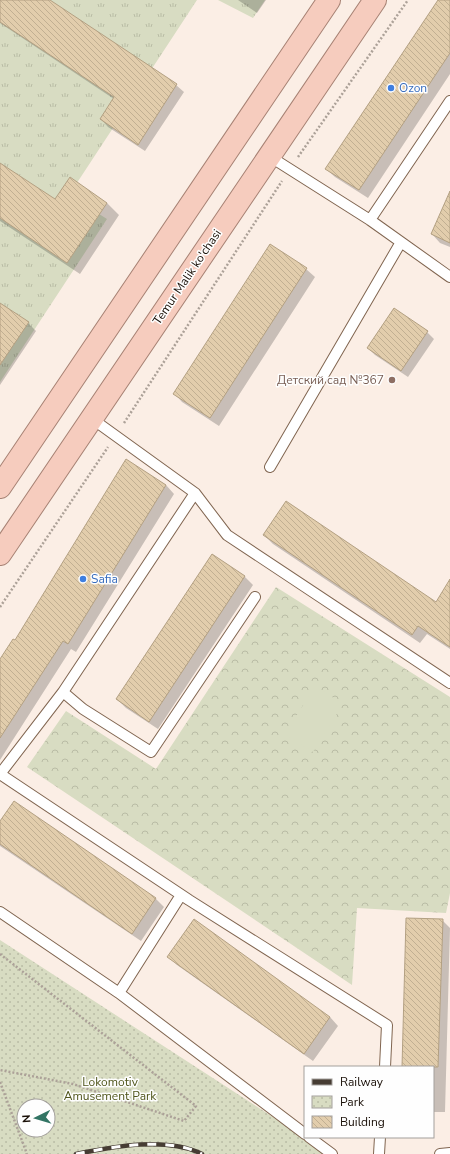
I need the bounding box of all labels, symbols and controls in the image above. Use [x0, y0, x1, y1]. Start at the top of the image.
place label: Ozon [399, 80, 427, 96]
marker: Ozon [386, 83, 396, 93]
street label: Temur Malik ko'chasi [149, 226, 225, 328]
place label: Детский сад №367 [277, 372, 384, 388]
marker: Детский сад №367 [387, 375, 397, 385]
place label: Safia [91, 571, 118, 587]
marker: Safia [78, 574, 88, 584]
legend [304, 1066, 434, 1138]
park label: Lokomotiv Amusement Park [64, 1074, 157, 1104]
text: Railway [340, 1074, 384, 1090]
text: Park [340, 1094, 365, 1110]
north arrow [16, 1098, 56, 1138]
text: N [19, 1114, 34, 1124]
text: Building [340, 1114, 385, 1130]

